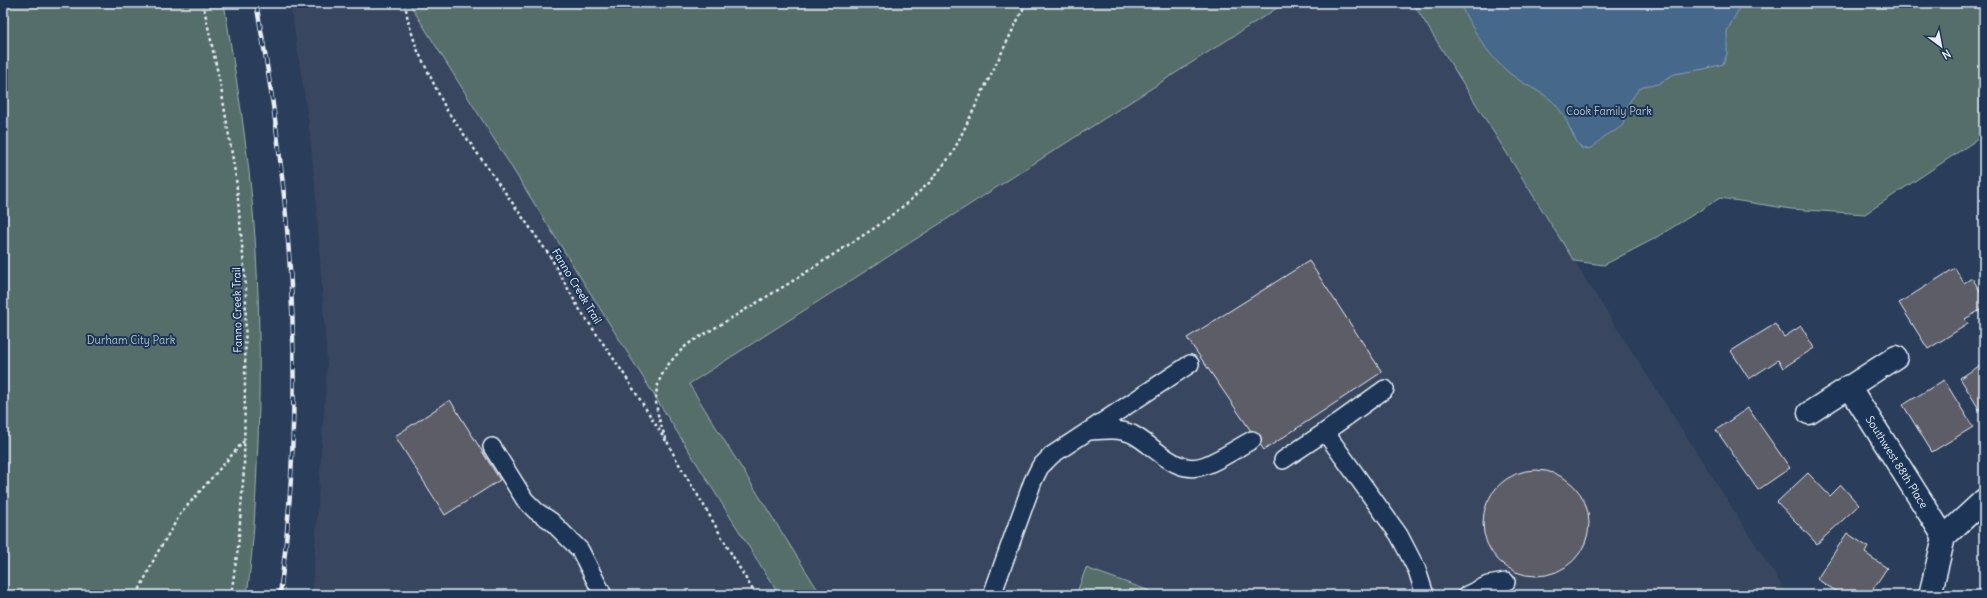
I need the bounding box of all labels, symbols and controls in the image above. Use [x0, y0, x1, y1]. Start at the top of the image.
north arrow [1921, 26, 1961, 66]
text: N [1939, 47, 1953, 62]
park label: Cook Family Park [1566, 104, 1652, 118]
street label: Fanno Creek Trail [549, 246, 605, 326]
street label: Fanno Creek Trail [229, 267, 245, 353]
park label: Durham City Park [87, 333, 176, 347]
street label: Southwest 88th Place [1863, 413, 1931, 511]

